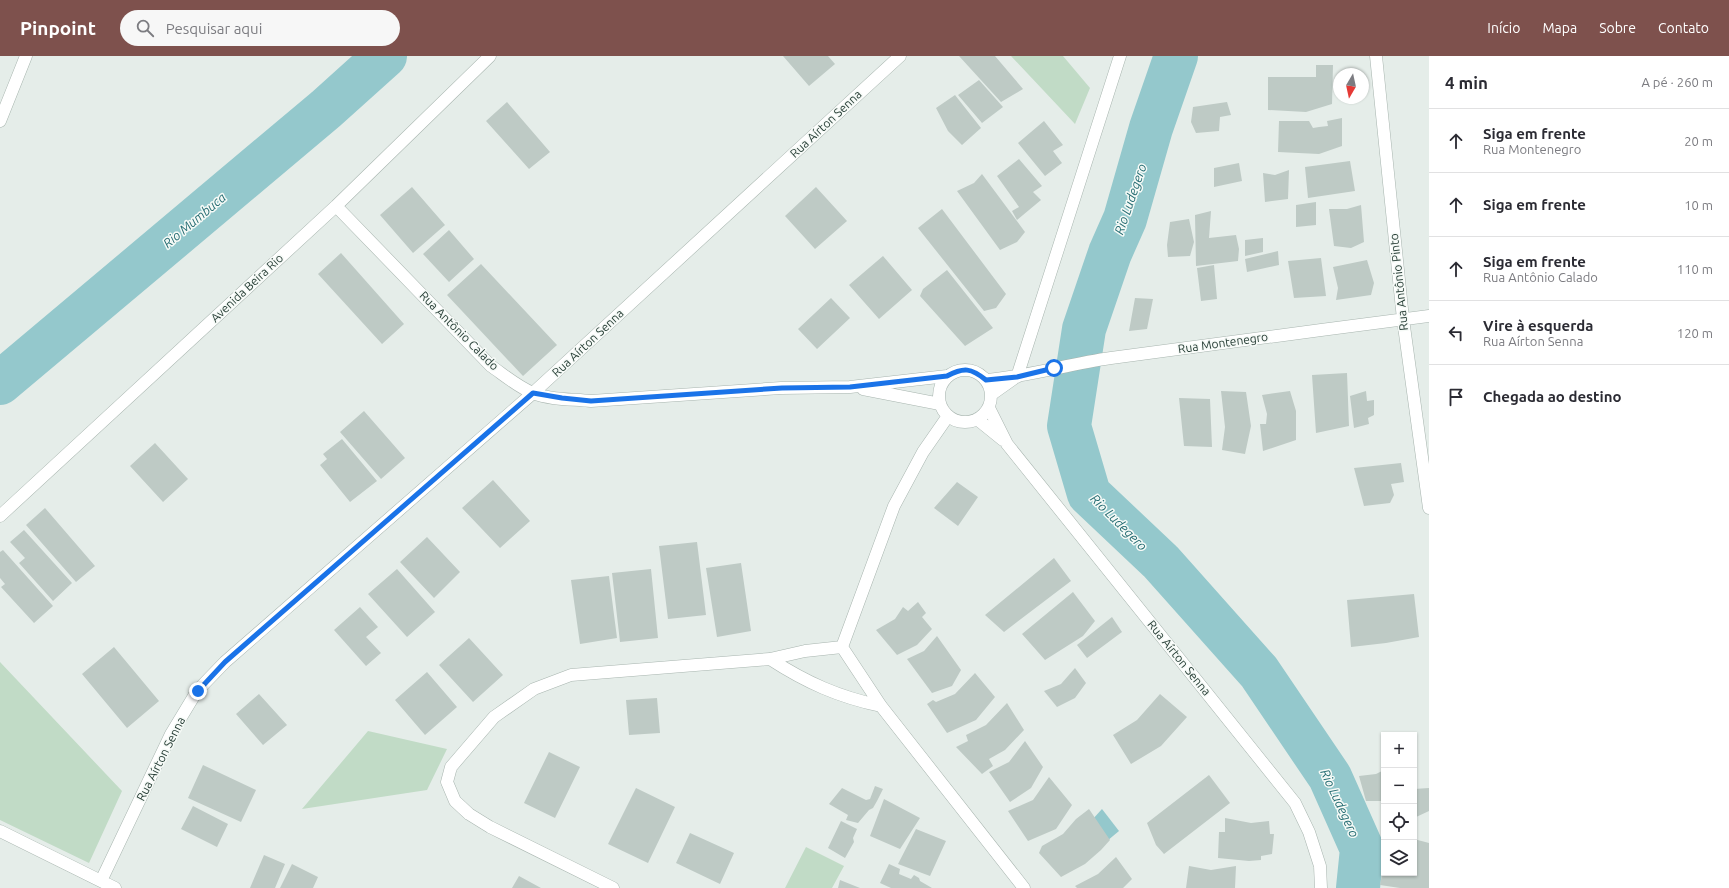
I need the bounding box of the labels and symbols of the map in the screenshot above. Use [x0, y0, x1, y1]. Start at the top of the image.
north arrow [1333, 68, 1369, 104]
street label: Rua Aírton Senna [787, 87, 864, 160]
water label: Rio Ludegero [1111, 162, 1149, 236]
water label: Rio Mumbuca [160, 190, 228, 250]
street label: Rua Antônio Pinto [1387, 233, 1410, 331]
street label: Avenida Beira Rio [208, 251, 285, 324]
street label: Rua Antônio Calado [417, 289, 501, 373]
street label: Rua Aírton Senna [549, 306, 626, 379]
street label: Rua Montenegro [1177, 330, 1269, 355]
route start [1045, 359, 1063, 377]
water label: Rio Ludegero [1088, 491, 1150, 553]
street label: Rua Aírton Senna [1145, 618, 1214, 698]
route end [189, 682, 207, 700]
street label: Rua Aírton Senna [134, 715, 187, 803]
water label: Rio Ludegero [1318, 767, 1362, 839]

